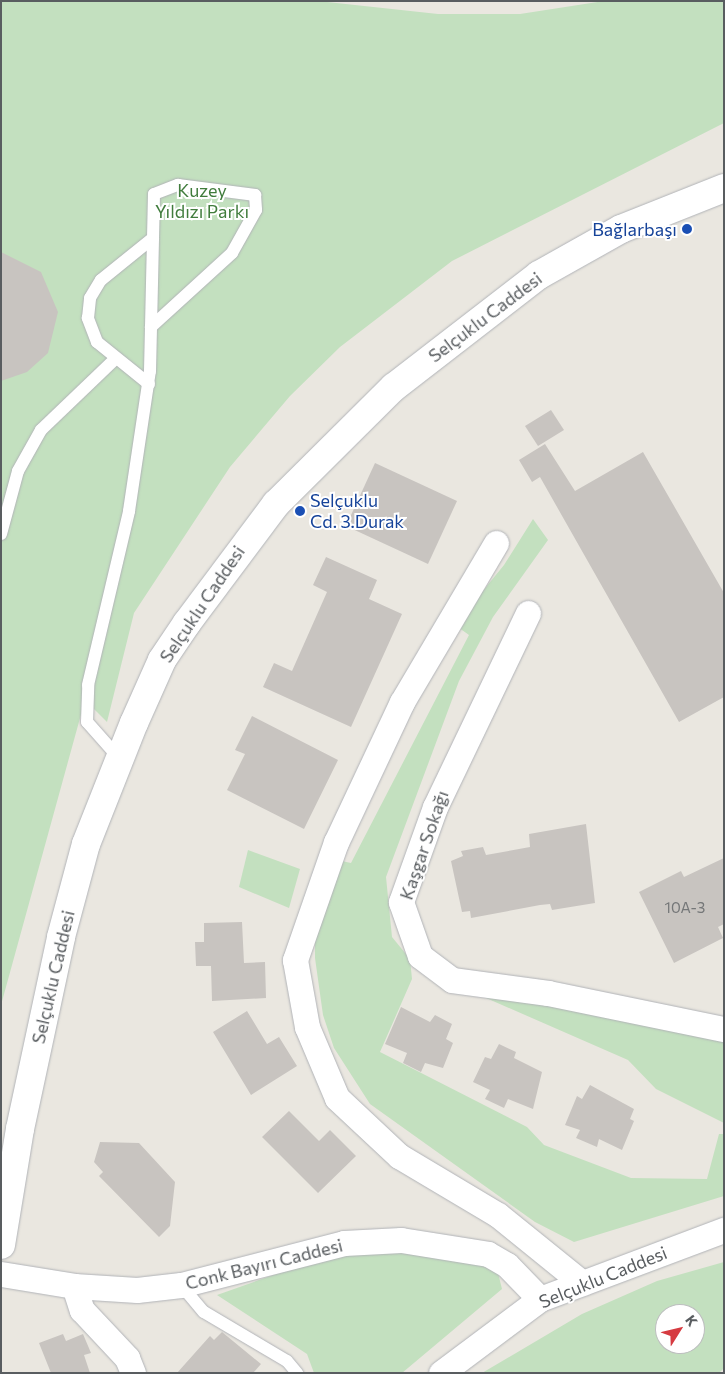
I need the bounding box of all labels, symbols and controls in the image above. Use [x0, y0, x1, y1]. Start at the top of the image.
park label: Kuzey Yıldızı Parkı [155, 180, 249, 222]
place label: Bağlarbaşı [592, 218, 677, 240]
marker: Bağlarbaşı [681, 223, 693, 235]
street label: Selçuklu Caddesi [424, 267, 546, 367]
place label: Selçuklu Cd. 3.Durak [310, 490, 404, 532]
marker: Selçuklu Cd. 3.Durak [294, 505, 306, 517]
street label: Selçuklu Caddesi [155, 541, 249, 667]
street label: Kaşgar Sokağı [395, 787, 453, 903]
house number: 10A-3 [665, 899, 705, 917]
street label: Selçuklu Caddesi [27, 908, 79, 1046]
street label: Conk Bayırı Caddesi [183, 1234, 345, 1294]
street label: Selçuklu Caddesi [536, 1241, 670, 1313]
north arrow [655, 1304, 705, 1354]
text: K [682, 1312, 701, 1329]

